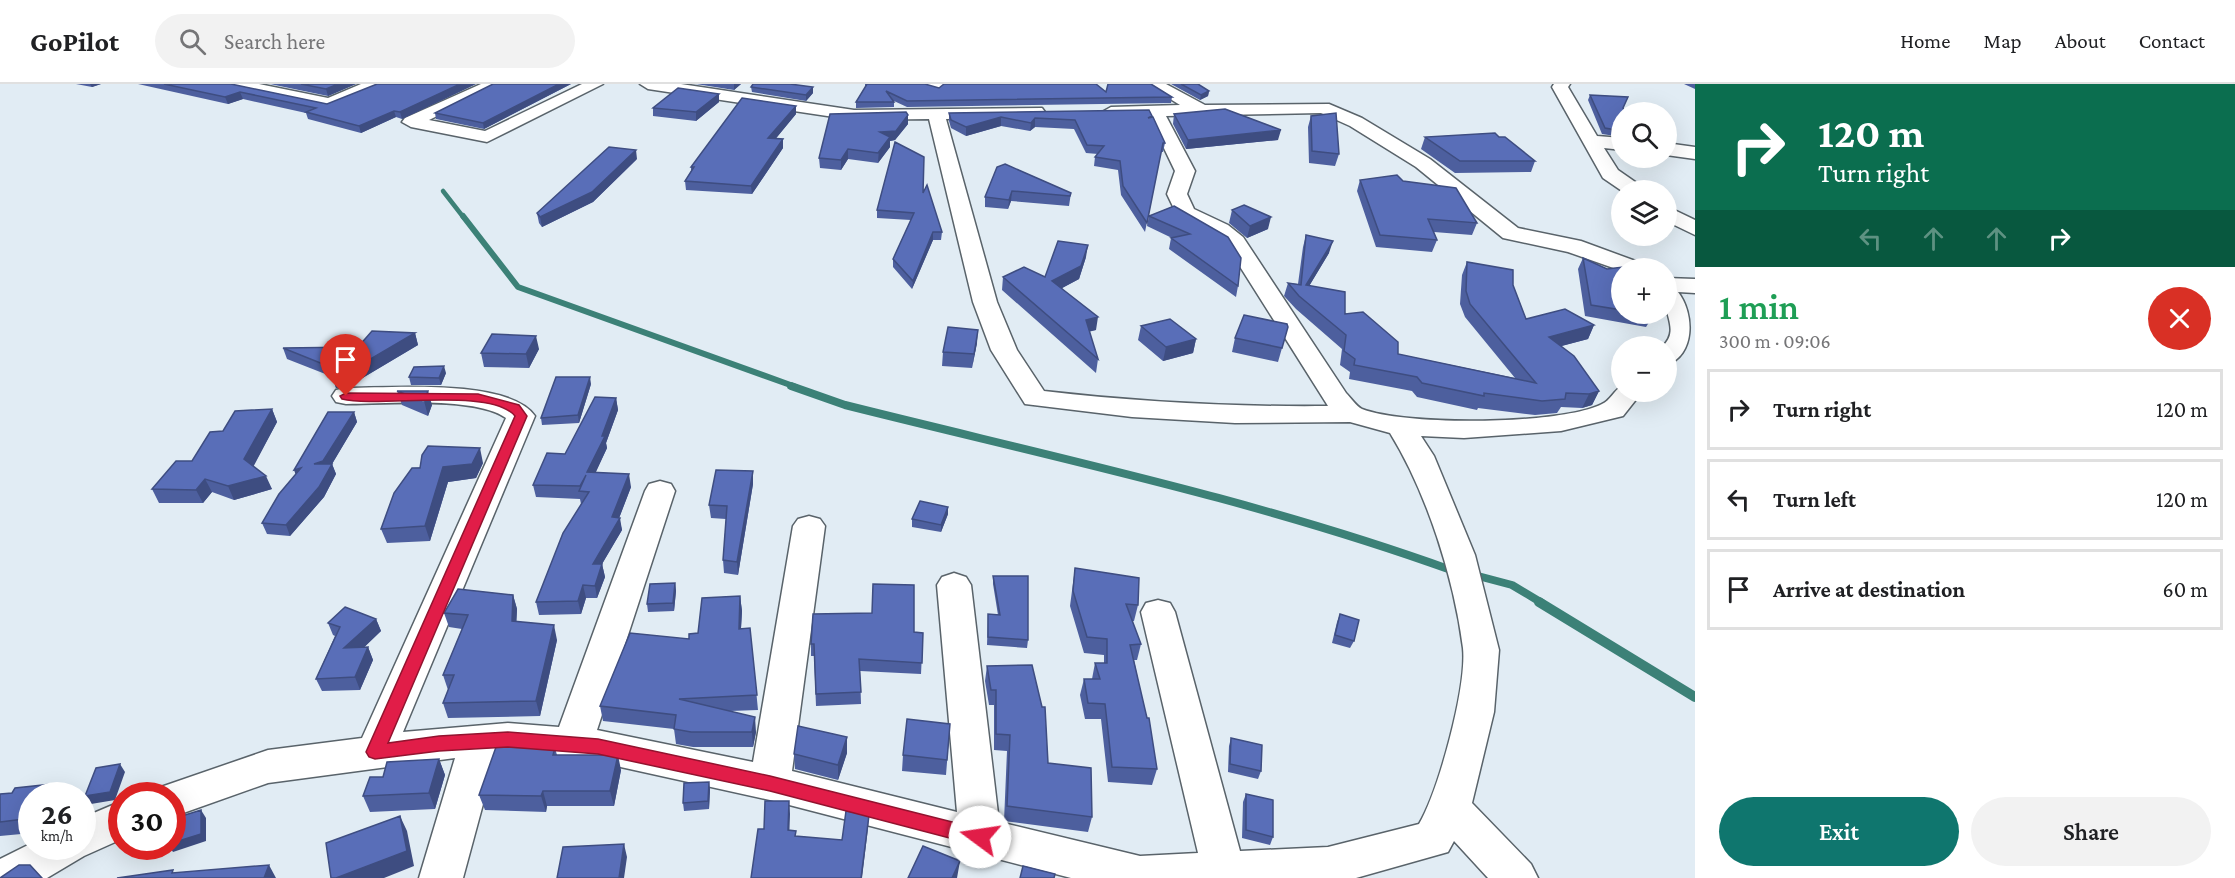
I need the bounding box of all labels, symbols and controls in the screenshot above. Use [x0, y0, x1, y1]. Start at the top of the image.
search box [155, 14, 575, 68]
icon: search [176, 25, 209, 58]
text: GoPilot [30, 26, 119, 57]
text: Search here [224, 29, 325, 54]
text: Home [1900, 29, 1950, 53]
text: Map [1983, 29, 2022, 53]
text: About [2055, 29, 2106, 53]
text: Contact [2139, 29, 2205, 53]
map controls [1611, 102, 1677, 402]
button: search [1611, 102, 1677, 168]
icon: right [1719, 108, 1797, 186]
text: 120 m [1818, 109, 1924, 156]
text: Turn right [1818, 158, 1929, 188]
button: layers [1611, 180, 1677, 246]
icon: left [1854, 222, 1887, 255]
icon: ahead [1917, 222, 1950, 255]
icon: ahead [1980, 222, 2013, 255]
icon: right [2043, 222, 2076, 255]
button: + [1611, 258, 1677, 324]
text: 1 min [1719, 287, 1799, 327]
button: close [2148, 287, 2211, 350]
text: 300 m · 09:06 [1719, 330, 1831, 352]
pin [320, 334, 371, 396]
button: − [1611, 336, 1677, 402]
icon: arrive [329, 343, 362, 376]
icon: right [1722, 393, 1755, 426]
text: Turn right [1773, 397, 1871, 422]
text: 120 m [2156, 397, 2208, 422]
icon: left [1722, 483, 1755, 516]
text: Turn left [1773, 487, 1856, 512]
text: 120 m [2156, 487, 2208, 512]
icon: arrive [1722, 573, 1755, 606]
text: Arrive at destination [1773, 577, 1965, 602]
text: 60 m [2163, 577, 2208, 602]
speed limit sign: 30 [108, 782, 186, 860]
text: 26 [41, 797, 73, 830]
button: Exit [1719, 797, 1959, 866]
button: Share [1971, 797, 2211, 866]
position arrow [948, 805, 1012, 869]
text: km/h [41, 828, 73, 844]

